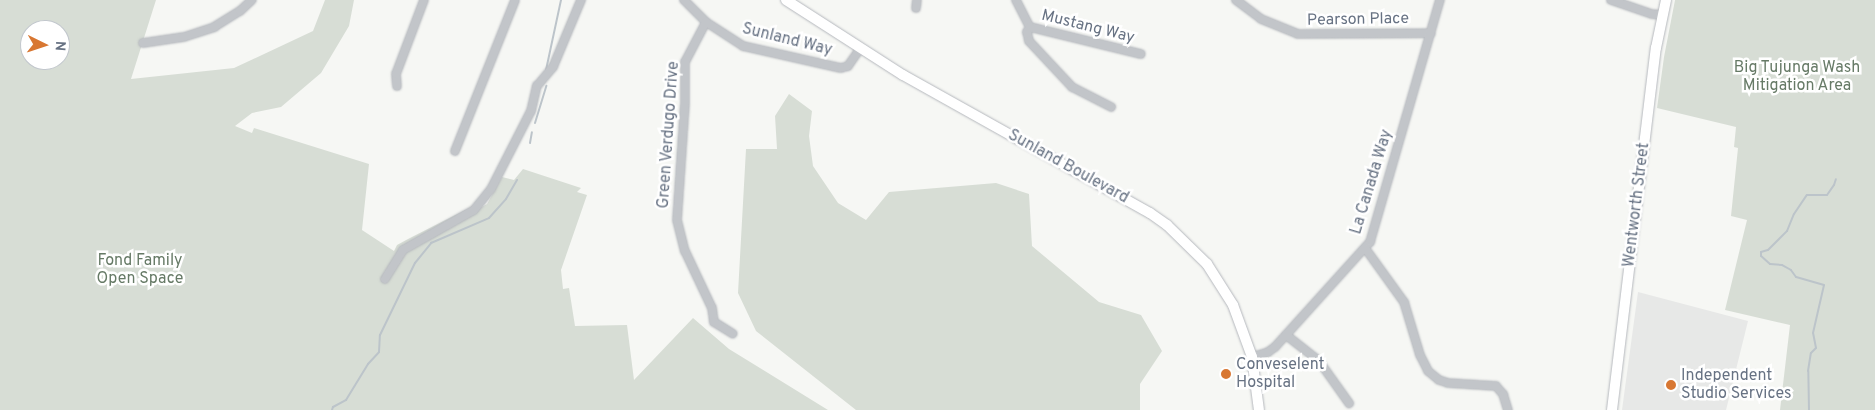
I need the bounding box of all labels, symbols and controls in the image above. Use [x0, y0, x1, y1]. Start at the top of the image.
street label: Mustang Way [1039, 6, 1137, 48]
street label: Pearson Place [1307, 10, 1409, 30]
north arrow [20, 20, 70, 70]
street label: Sunland Way [740, 20, 834, 60]
text: N [51, 40, 68, 52]
park label: Big Tujunga Wash Mitigation Area [1733, 58, 1861, 96]
street label: Green Verdugo Drive [654, 60, 684, 210]
street label: Sunland Boulevard [1004, 126, 1132, 208]
street label: La Canada Way [1347, 127, 1397, 237]
street label: Wentworth Street [1620, 142, 1654, 268]
park label: Fond Family Open Space [97, 251, 183, 289]
place label: Conveselent Hospital [1236, 355, 1325, 393]
place label: Independent Studio Services [1681, 366, 1792, 404]
marker: Conveselent Hospital [1220, 368, 1232, 380]
marker: Independent Studio Services [1665, 379, 1677, 391]

